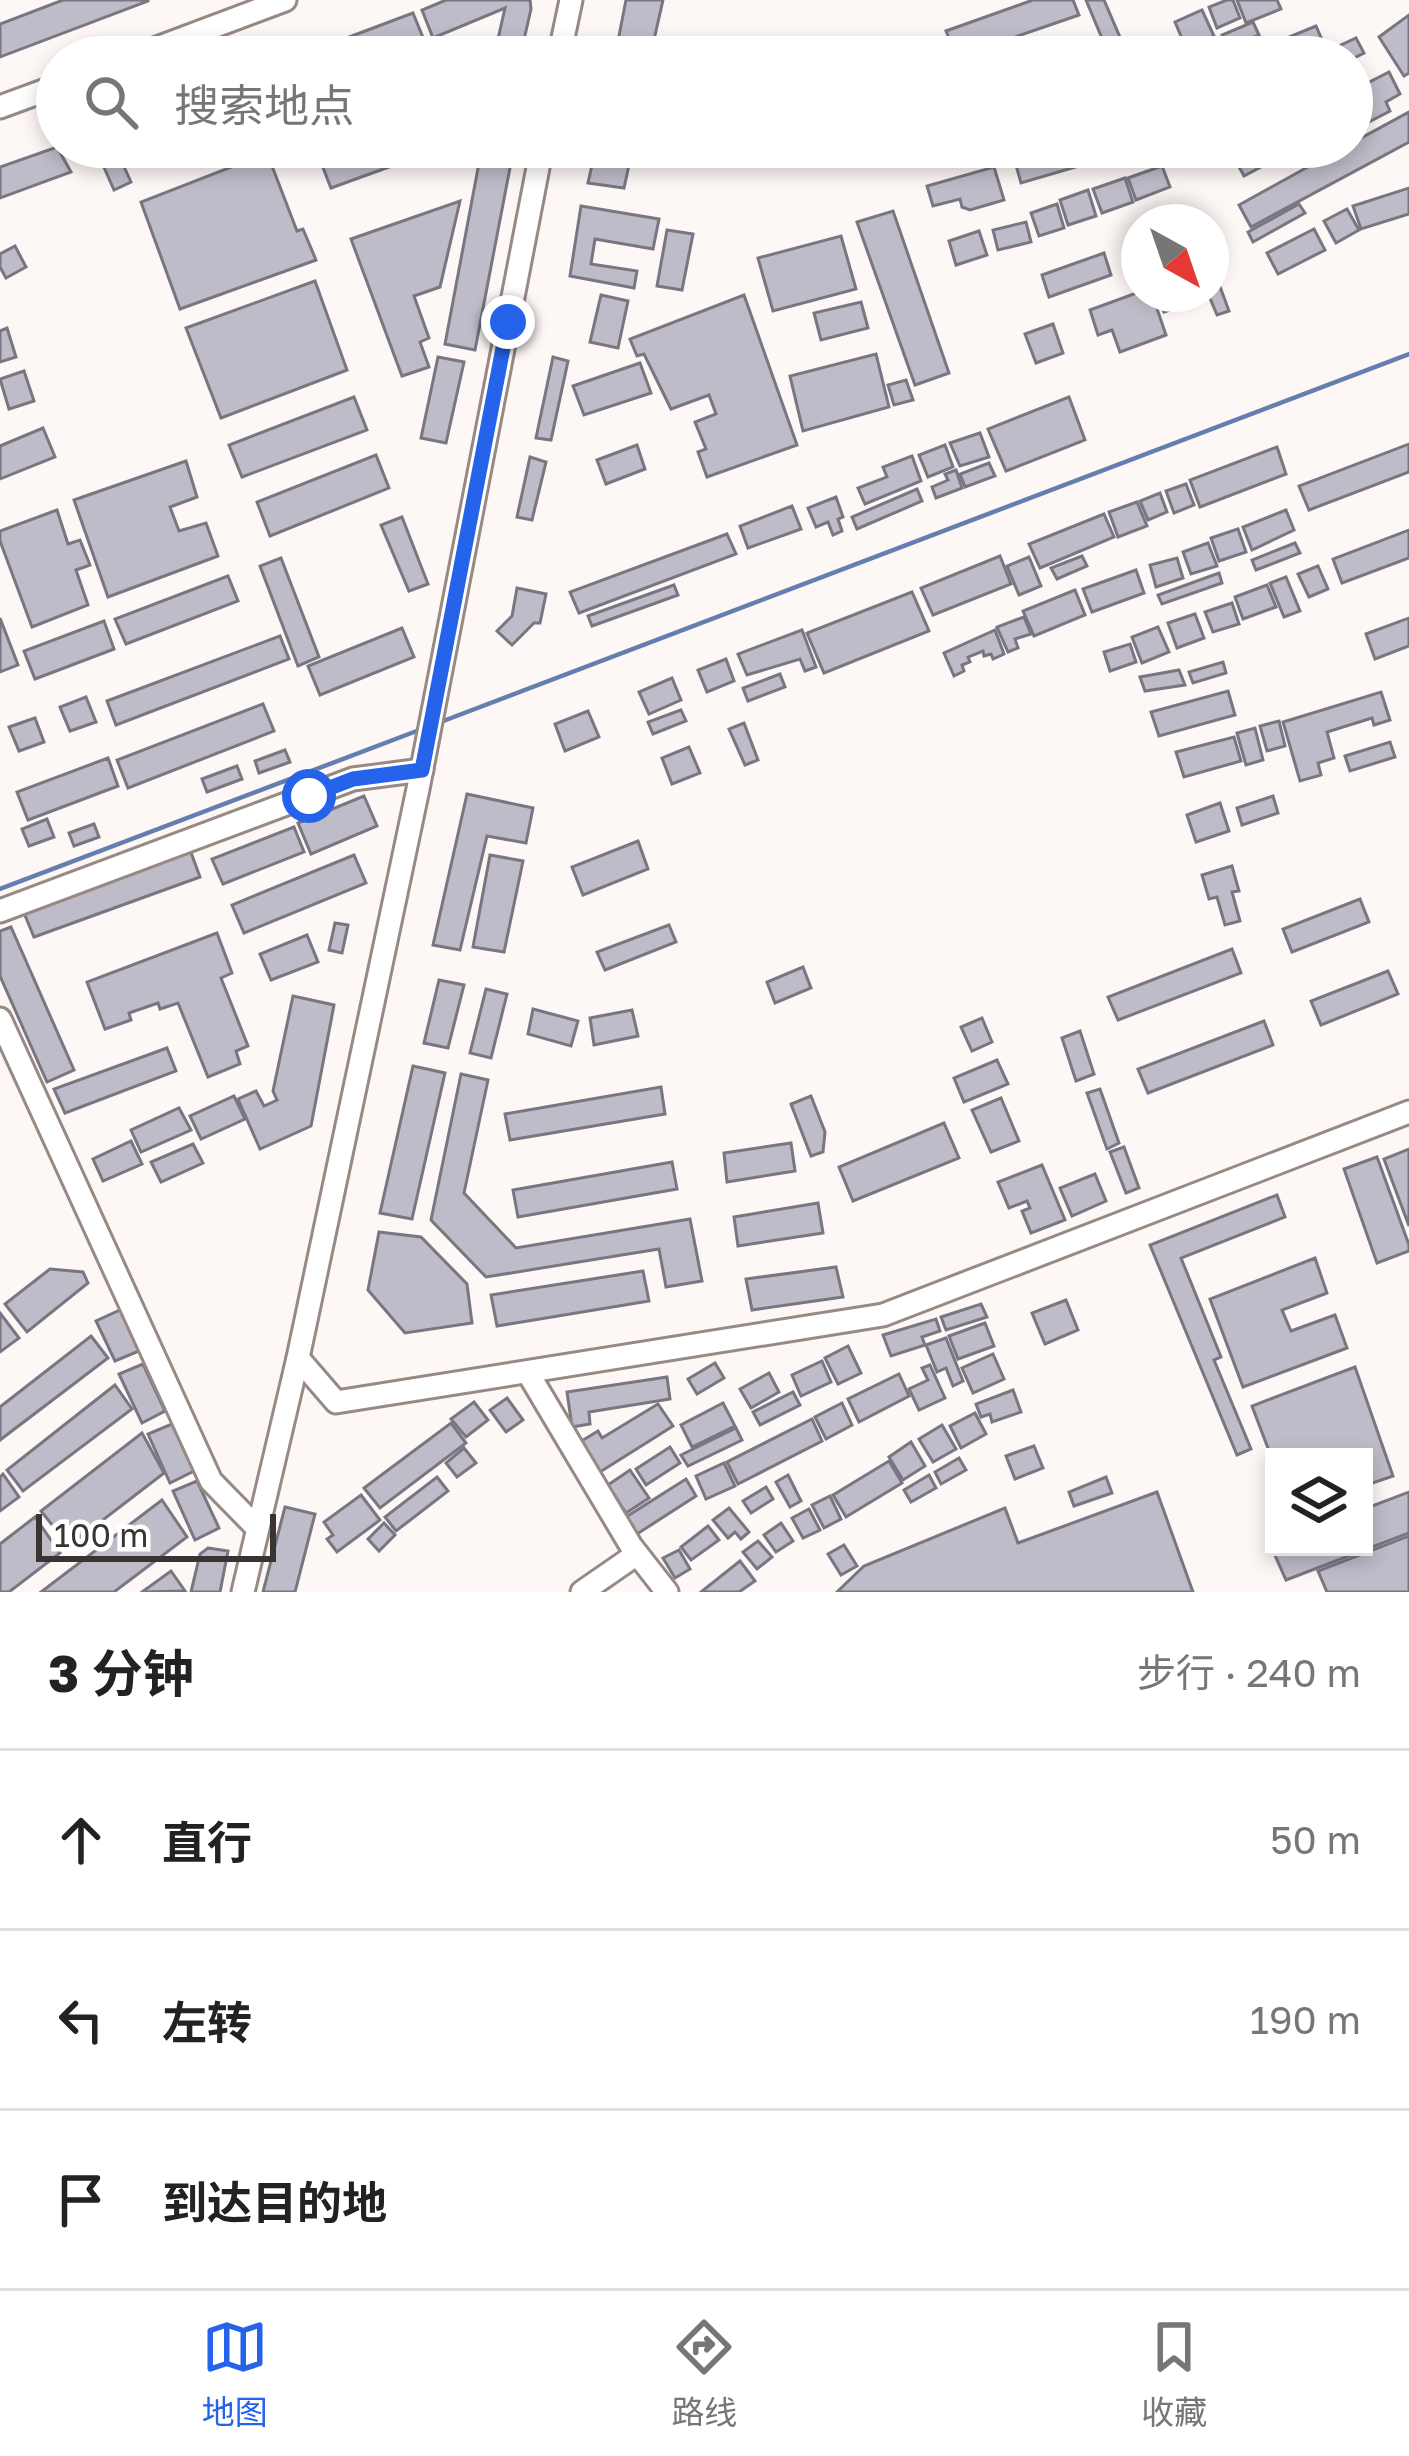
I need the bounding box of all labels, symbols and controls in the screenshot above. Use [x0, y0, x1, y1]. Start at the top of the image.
search box [36, 36, 1373, 168]
icon: search [78, 69, 144, 135]
text: 搜索地点 [174, 78, 354, 132]
north arrow [1121, 204, 1229, 312]
route end [481, 295, 535, 349]
route start [282, 769, 336, 823]
map controls [1265, 1448, 1373, 1556]
button: layers [1265, 1448, 1373, 1556]
scale bar [36, 1508, 276, 1561]
text: 100 m [54, 1515, 148, 1554]
text: 3 分钟 [48, 1642, 194, 1703]
text: 步行 · 240 m [1137, 1649, 1361, 1696]
icon: ahead [48, 1807, 114, 1873]
text: 直行 [162, 1815, 252, 1869]
text: 50 m [1270, 1816, 1361, 1863]
icon: left [48, 1987, 114, 2053]
text: 左转 [162, 1995, 252, 2049]
text: 190 m [1250, 1996, 1361, 2043]
icon: arrive [48, 2167, 114, 2233]
text: 到达目的地 [162, 2175, 387, 2229]
tab: 地图 [202, 2314, 268, 2434]
tab: 路线 [671, 2314, 737, 2434]
tab: 收藏 [1141, 2314, 1207, 2434]

